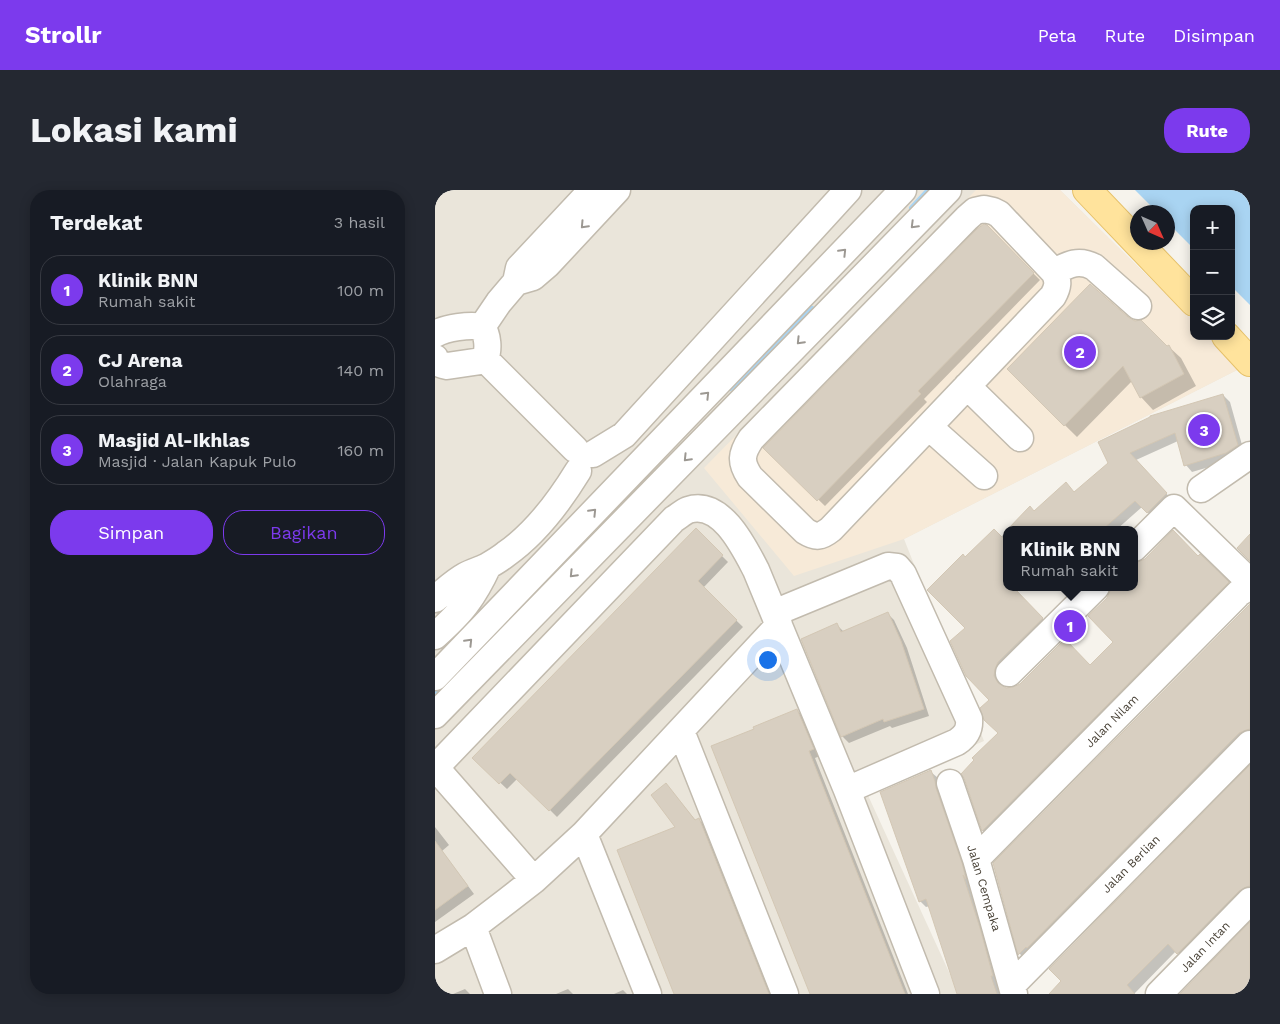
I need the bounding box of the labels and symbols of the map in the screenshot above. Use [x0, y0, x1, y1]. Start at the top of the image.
north arrow [1130, 205, 1175, 250]
one-way arrow [910, 219, 919, 228]
one-way arrow [581, 220, 590, 229]
one-way arrow [837, 249, 846, 258]
pin: 2 [1064, 333, 1096, 371]
one-way arrow [797, 335, 806, 344]
one-way arrow [700, 391, 709, 400]
pin: 3 [1188, 411, 1220, 449]
one-way arrow [684, 452, 693, 461]
one-way arrow [587, 509, 596, 518]
one-way arrow [570, 568, 579, 577]
pin: 1 [1054, 607, 1086, 645]
one-way arrow [463, 638, 472, 647]
your location [755, 647, 781, 673]
street label: Jalan Nilam [1083, 692, 1141, 750]
street label: Jalan Berlian [1099, 832, 1163, 896]
street label: Jalan Cempaka [964, 843, 1004, 933]
street label: Jalan Intan [1177, 919, 1233, 975]

